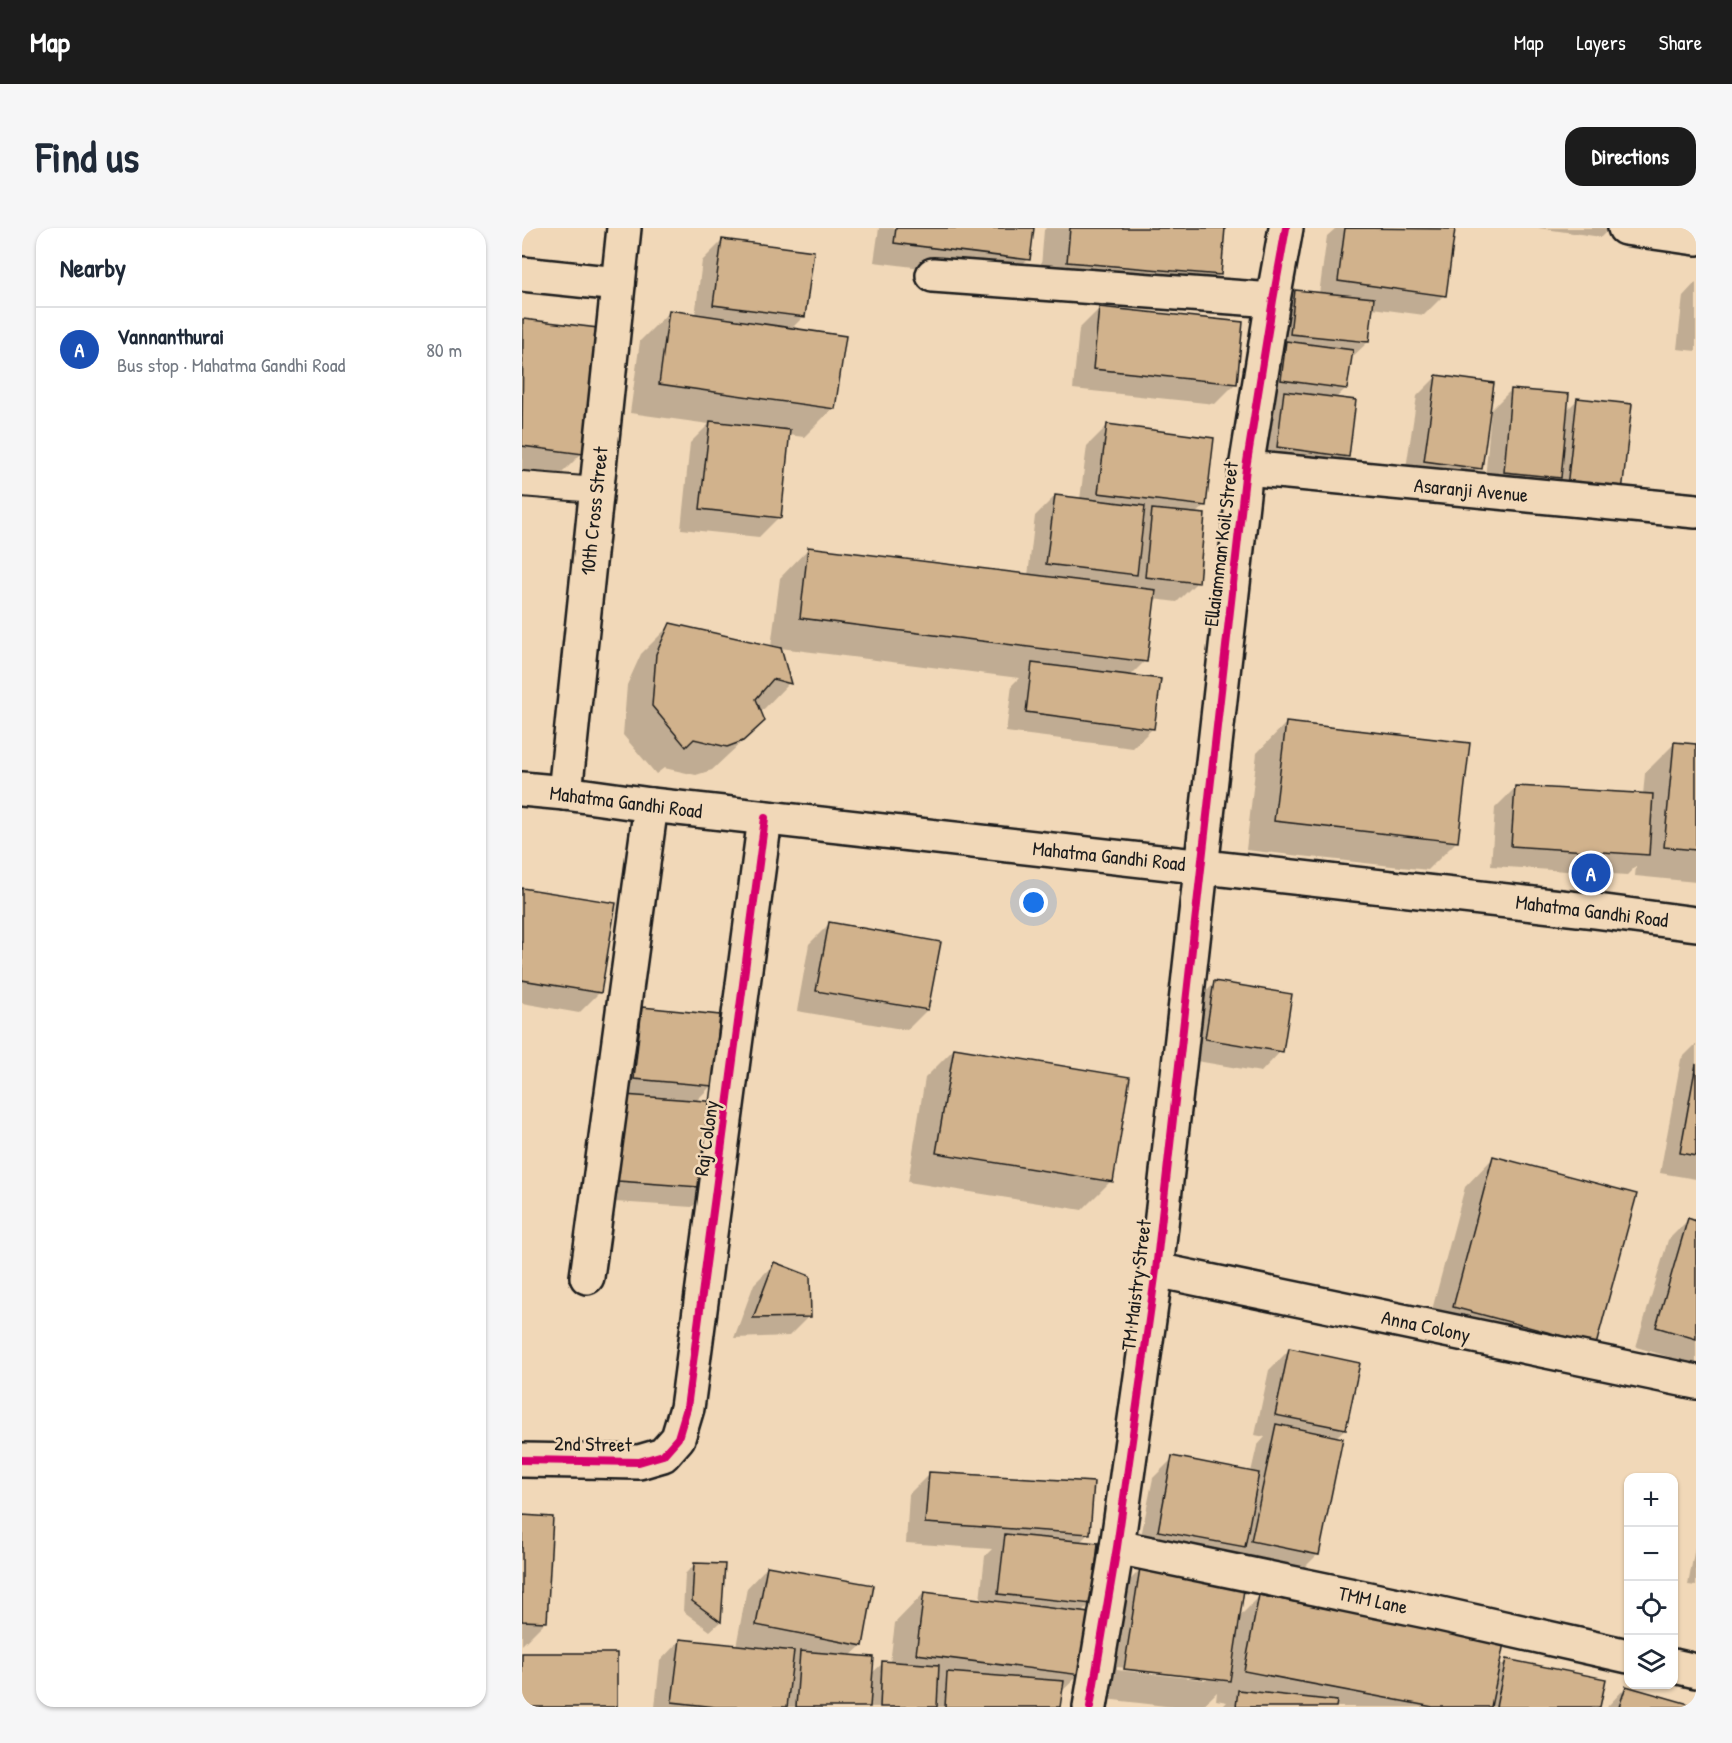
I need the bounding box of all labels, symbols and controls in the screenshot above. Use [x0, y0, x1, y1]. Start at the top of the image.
text: Map [30, 23, 70, 61]
text: Map [1514, 28, 1543, 57]
text: Layers [1576, 28, 1626, 57]
text: Share [1659, 28, 1702, 57]
button: Directions [1565, 127, 1696, 186]
text: Find us [36, 128, 139, 185]
text: Nearby [60, 250, 126, 285]
text: Vannanthurai [117, 321, 224, 351]
text: A [75, 336, 84, 363]
text: 80 m [426, 336, 462, 363]
text: Bus stop · Mahatma Gandhi Road [117, 351, 345, 378]
street label: 10th Cross Street [573, 444, 614, 577]
street label: Ellaiamman Koil Street [1197, 459, 1244, 628]
street label: Asaranji Avenue [1413, 471, 1529, 508]
street label: Mahatma Gandhi Road [548, 779, 704, 824]
street label: Mahatma Gandhi Road [1031, 834, 1187, 877]
pin: A [1572, 850, 1610, 896]
your location [1019, 888, 1048, 917]
street label: Mahatma Gandhi Road [1514, 888, 1670, 933]
street label: Raj Colony [687, 1098, 724, 1178]
street label: TM Maistry Street [1114, 1217, 1157, 1352]
street label: Anna Colony [1379, 1303, 1473, 1348]
street label: 2nd Street [554, 1429, 633, 1458]
map controls [1624, 1473, 1678, 1689]
button: + [1624, 1473, 1678, 1527]
button: − [1624, 1527, 1678, 1581]
street label: TMM Lane [1336, 1579, 1410, 1620]
button: locate [1624, 1581, 1678, 1635]
button: layers [1624, 1635, 1678, 1689]

